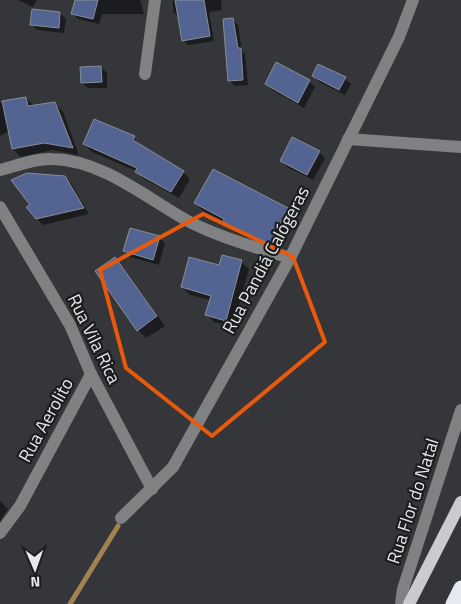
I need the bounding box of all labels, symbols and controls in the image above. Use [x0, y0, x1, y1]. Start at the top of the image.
street label: Rua Pandiá Calógeras [215, 181, 316, 338]
street label: Rua Vila Rica [61, 289, 128, 388]
street label: Rua Aerolito [11, 373, 80, 467]
street label: Rua Flor do Natal [380, 435, 446, 567]
north arrow [10, 544, 60, 594]
text: N [30, 572, 41, 593]

